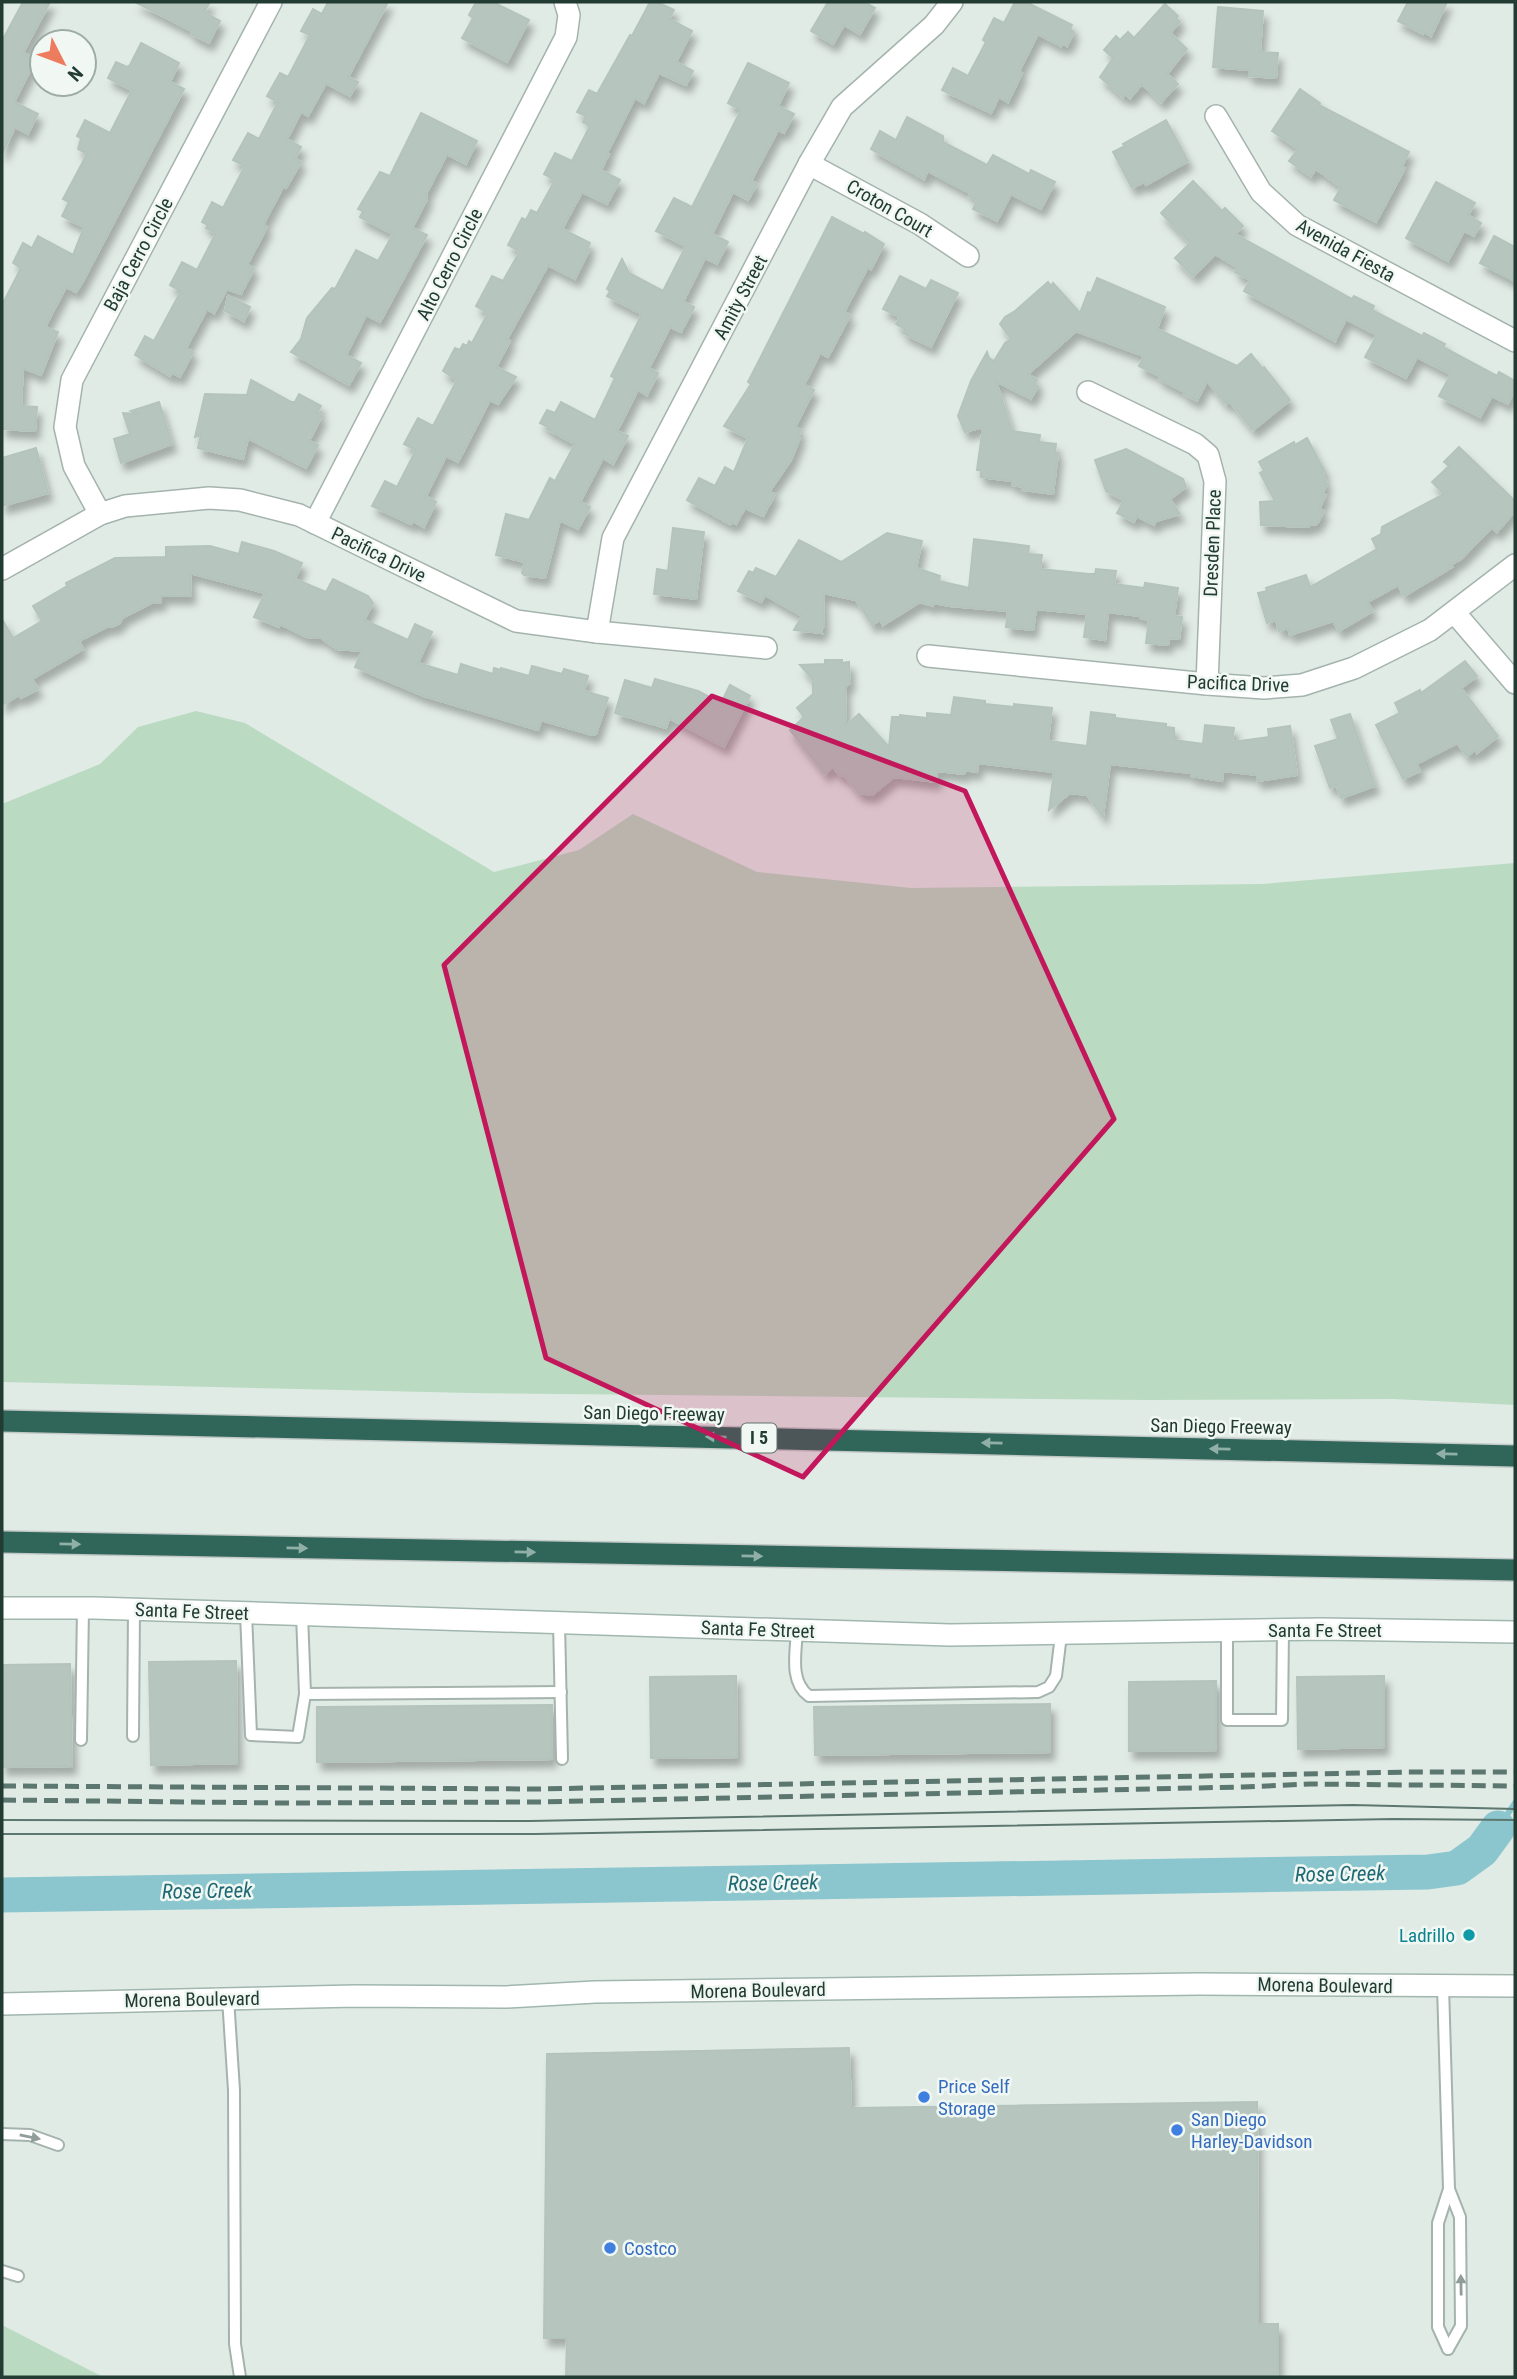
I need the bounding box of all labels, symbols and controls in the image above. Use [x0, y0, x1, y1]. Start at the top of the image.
north arrow [28, 28, 98, 98]
text: N [63, 62, 88, 86]
street label: Croton Court [843, 175, 937, 242]
street label: Baja Cerro Circle [99, 194, 178, 315]
street label: Alto Cerro Circle [411, 204, 488, 324]
street label: Avenida Fiesta [1292, 214, 1399, 287]
street label: Amity Street [709, 251, 772, 343]
street label: Dresden Place [1199, 489, 1226, 597]
street label: Pacifica Drive [328, 522, 430, 587]
street label: Pacifica Drive [1187, 670, 1290, 697]
street label: San Diego Freeway [583, 1401, 725, 1426]
street label: San Diego Freeway [1150, 1414, 1292, 1439]
road number: I 5 [742, 1423, 776, 1452]
one-way arrow [704, 1431, 726, 1443]
one-way arrow [981, 1438, 1003, 1449]
one-way arrow [1208, 1443, 1230, 1454]
one-way arrow [1436, 1448, 1458, 1460]
one-way arrow [59, 1538, 81, 1549]
one-way arrow [287, 1542, 309, 1553]
one-way arrow [514, 1546, 536, 1558]
one-way arrow [742, 1550, 764, 1562]
street label: Santa Fe Street [135, 1598, 249, 1625]
street label: Santa Fe Street [701, 1616, 815, 1643]
street label: Santa Fe Street [1268, 1619, 1382, 1642]
water label: Rose Creek [1295, 1861, 1386, 1887]
water label: Rose Creek [728, 1870, 819, 1896]
water label: Rose Creek [162, 1878, 253, 1904]
place label: Ladrillo [1399, 1924, 1455, 1947]
marker: Ladrillo [1461, 1927, 1477, 1943]
street label: Morena Boulevard [1257, 1973, 1393, 1998]
street label: Morena Boulevard [690, 1978, 826, 2003]
street label: Morena Boulevard [124, 1987, 260, 2012]
place label: Price Self Storage [938, 2075, 1010, 2120]
marker: Price Self Storage [916, 2089, 932, 2105]
place label: San Diego Harley-Davidson [1191, 2108, 1313, 2153]
marker: San Diego Harley-Davidson [1169, 2122, 1185, 2138]
one-way arrow [20, 2132, 42, 2143]
place label: Costco [624, 2237, 677, 2260]
marker: Costco [602, 2240, 618, 2256]
one-way arrow [1455, 2273, 1467, 2295]

